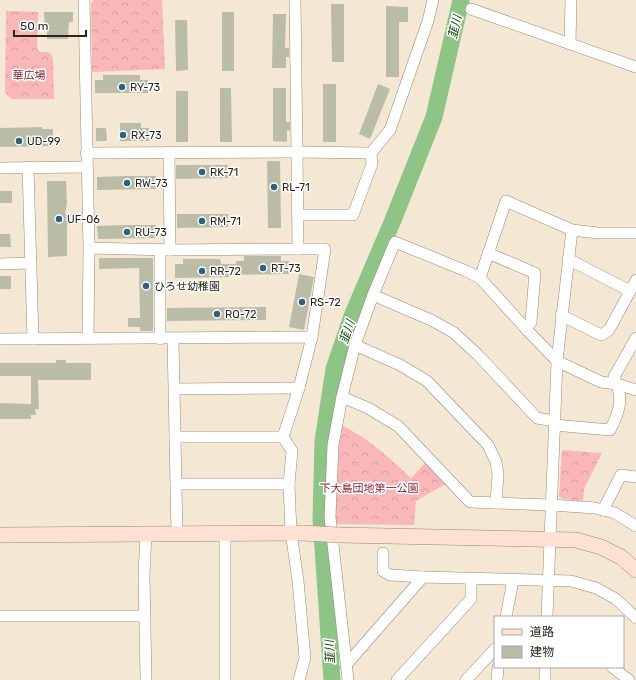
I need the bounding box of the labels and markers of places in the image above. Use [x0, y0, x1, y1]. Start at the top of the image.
place label: RY-73 [130, 81, 161, 94]
marker: RY-73 [117, 82, 127, 92]
place label: RX-73 [131, 129, 162, 142]
marker: RX-73 [118, 130, 128, 140]
place label: UD-99 [27, 135, 61, 148]
marker: UD-99 [14, 136, 24, 146]
place label: RK-71 [210, 166, 238, 179]
marker: RK-71 [197, 167, 207, 177]
place label: RW-73 [135, 177, 168, 190]
marker: RW-73 [122, 178, 132, 188]
place label: RL-71 [282, 181, 310, 194]
marker: RL-71 [269, 182, 279, 192]
place label: UF-06 [67, 213, 100, 226]
marker: UF-06 [54, 214, 64, 224]
place label: RM-71 [210, 215, 241, 228]
marker: RM-71 [197, 216, 207, 226]
place label: RU-73 [135, 226, 167, 239]
marker: RU-73 [122, 227, 132, 237]
place label: RT-73 [271, 262, 301, 275]
marker: RT-73 [258, 263, 268, 273]
place label: RR-72 [210, 265, 241, 278]
marker: RR-72 [197, 266, 207, 276]
place label: ひろせ幼稚園 [154, 280, 220, 293]
marker: ひろせ幼稚園 [141, 281, 151, 291]
place label: RS-72 [310, 296, 341, 309]
marker: RS-72 [297, 297, 307, 307]
place label: RQ-72 [225, 308, 256, 321]
marker: RQ-72 [212, 309, 222, 319]

